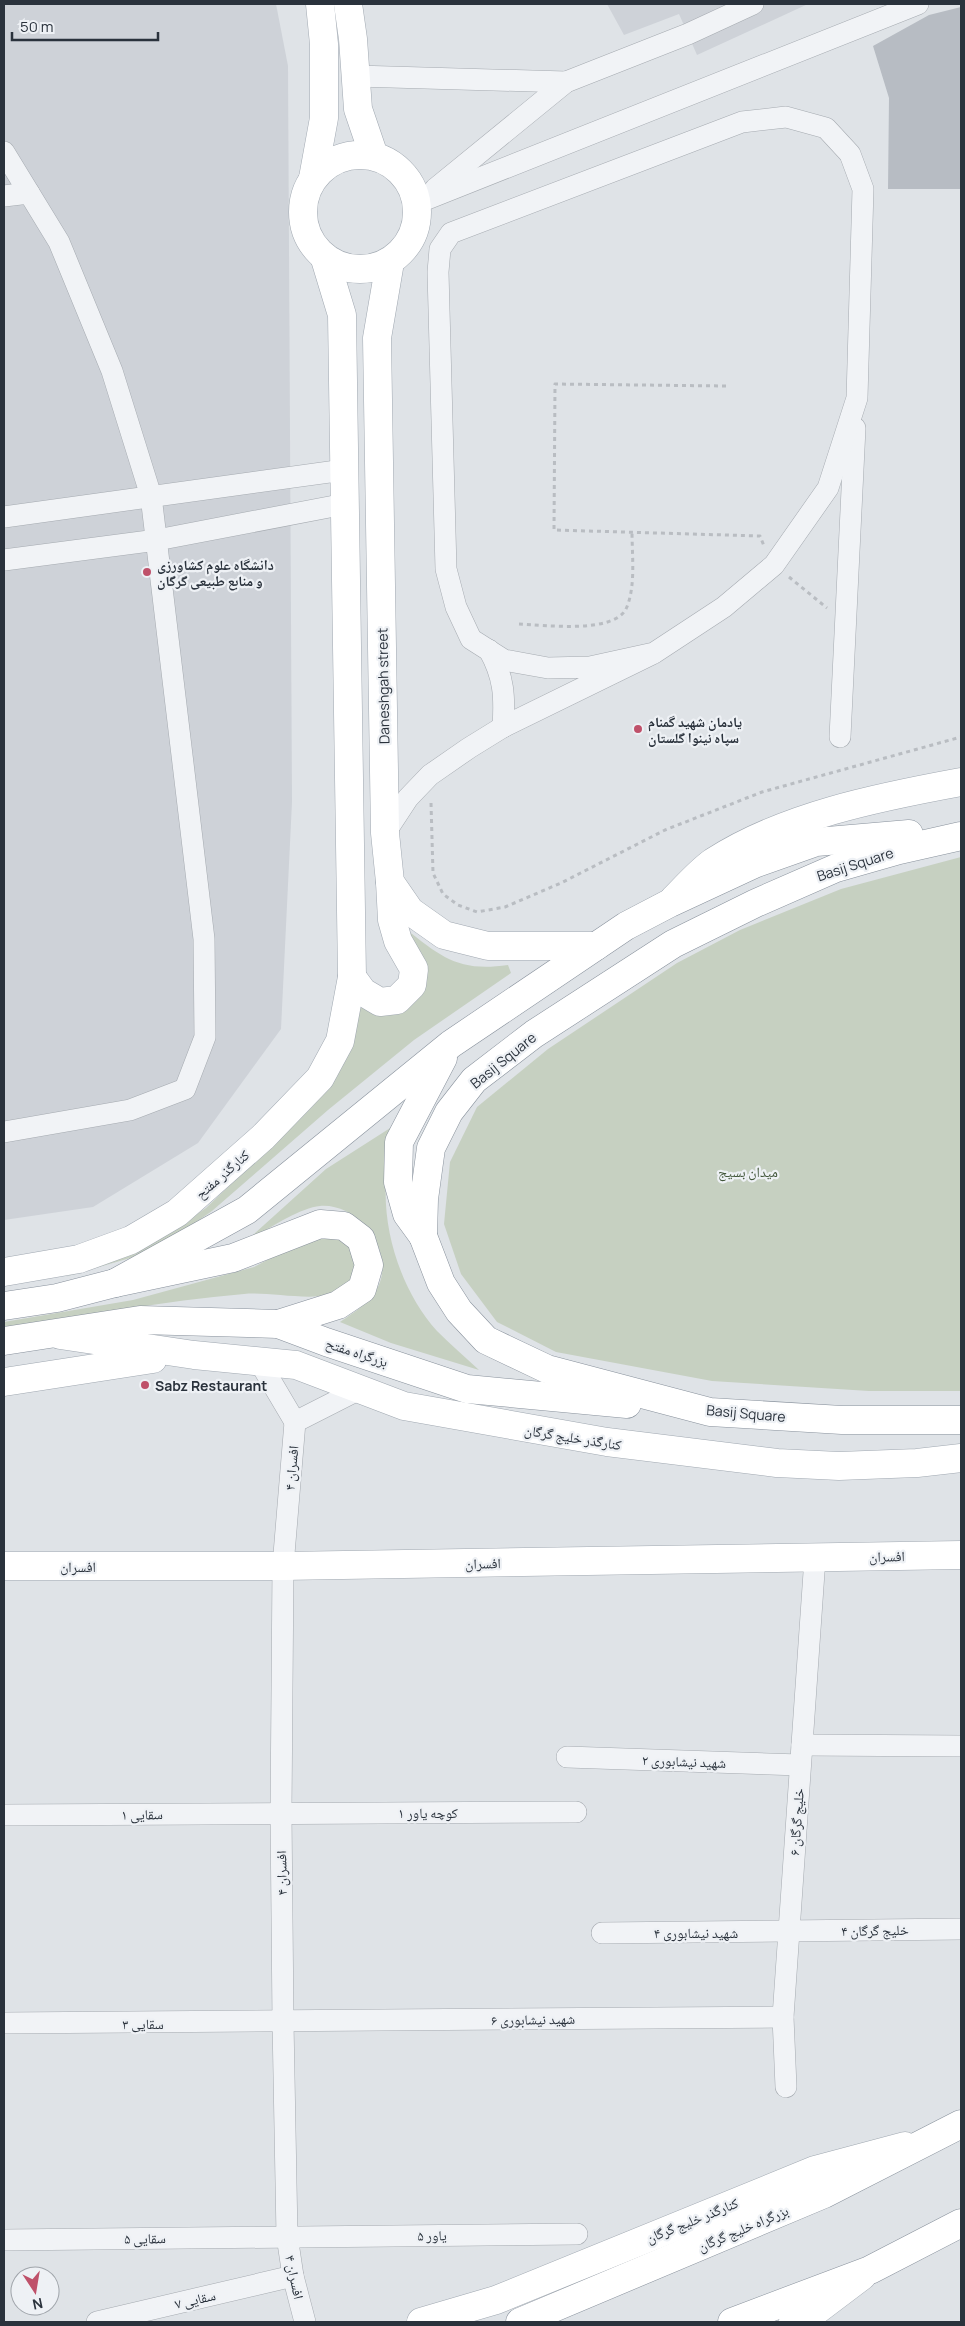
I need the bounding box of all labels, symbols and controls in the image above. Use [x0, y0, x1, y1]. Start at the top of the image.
scale bar [12, 10, 159, 42]
text: 50 m [20, 16, 54, 37]
place label: دانشگاه علوم کشاورزی و منابع طبیعی گرگان [157, 555, 274, 591]
marker: دانشگاه علوم کشاورزی و منابع طبیعی گرگان [141, 566, 153, 578]
street label: Daneshgah street [372, 627, 394, 744]
place label: یادمان شهید گمنام سپاه نینوا گلستان [648, 712, 742, 747]
marker: یادمان شهید گمنام سپاه نینوا گلستان [632, 723, 644, 735]
street label: Basij Square [814, 843, 896, 885]
street label: Basij Square [466, 1028, 540, 1092]
street label: کنارگذر مفتح [191, 1145, 254, 1203]
park label: میدان بسیج [718, 1162, 778, 1182]
street label: بزرگراه مفتح [323, 1333, 391, 1372]
place label: Sabz Restaurant [155, 1376, 267, 1395]
marker: Sabz Restaurant [139, 1379, 151, 1391]
street label: Basij Square [706, 1400, 786, 1426]
street label: کنارگذر خلیج گرگان [523, 1420, 623, 1455]
street label: افسران ۴ [280, 1445, 302, 1491]
street label: افسران [869, 1546, 905, 1566]
street label: افسران [465, 1553, 501, 1573]
street label: افسران [60, 1557, 96, 1576]
street label: شهید نیشابوری ۲ [642, 1750, 726, 1772]
street label: خلیج گرگان ۶ [784, 1788, 809, 1856]
street label: کوچه یاور ۱ [398, 1803, 458, 1822]
street label: سقایی ۱ [121, 1804, 163, 1824]
street label: افسران ۴ [271, 1850, 291, 1896]
street label: خلیج گرگان ۴ [841, 1920, 909, 1941]
street label: شهید نیشابوری ۴ [654, 1923, 738, 1942]
street label: شهید نیشابوری ۶ [491, 2009, 575, 2029]
street label: سقایی ۳ [122, 2014, 164, 2033]
street label: کنارگذر خلیج گرگان [643, 2193, 742, 2248]
street label: بزرگراه خلیج گرگان [695, 2200, 792, 2257]
street label: یاور ۵ [417, 2225, 447, 2245]
street label: سقایی ۵ [124, 2228, 166, 2248]
street label: افسران ۴ [281, 2253, 309, 2301]
north arrow [10, 2266, 60, 2316]
street label: سقایی ۷ [173, 2285, 217, 2313]
text: N [31, 2294, 45, 2315]

